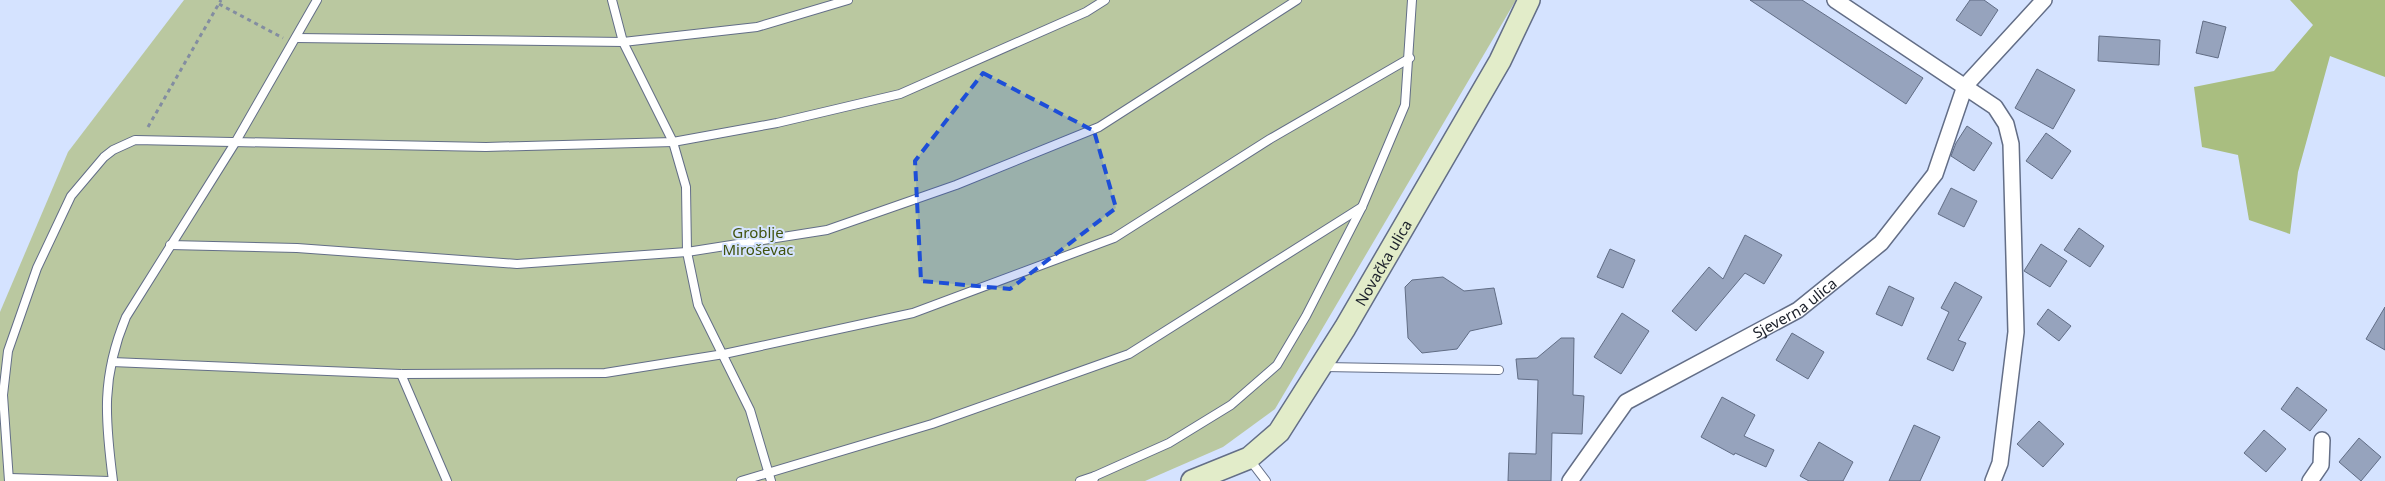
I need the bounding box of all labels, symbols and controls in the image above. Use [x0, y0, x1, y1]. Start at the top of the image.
street label: Novačka ulica [1350, 216, 1416, 309]
park label: Groblje Miroševac [722, 222, 794, 259]
street label: Sjeverna ulica [1749, 273, 1840, 343]

